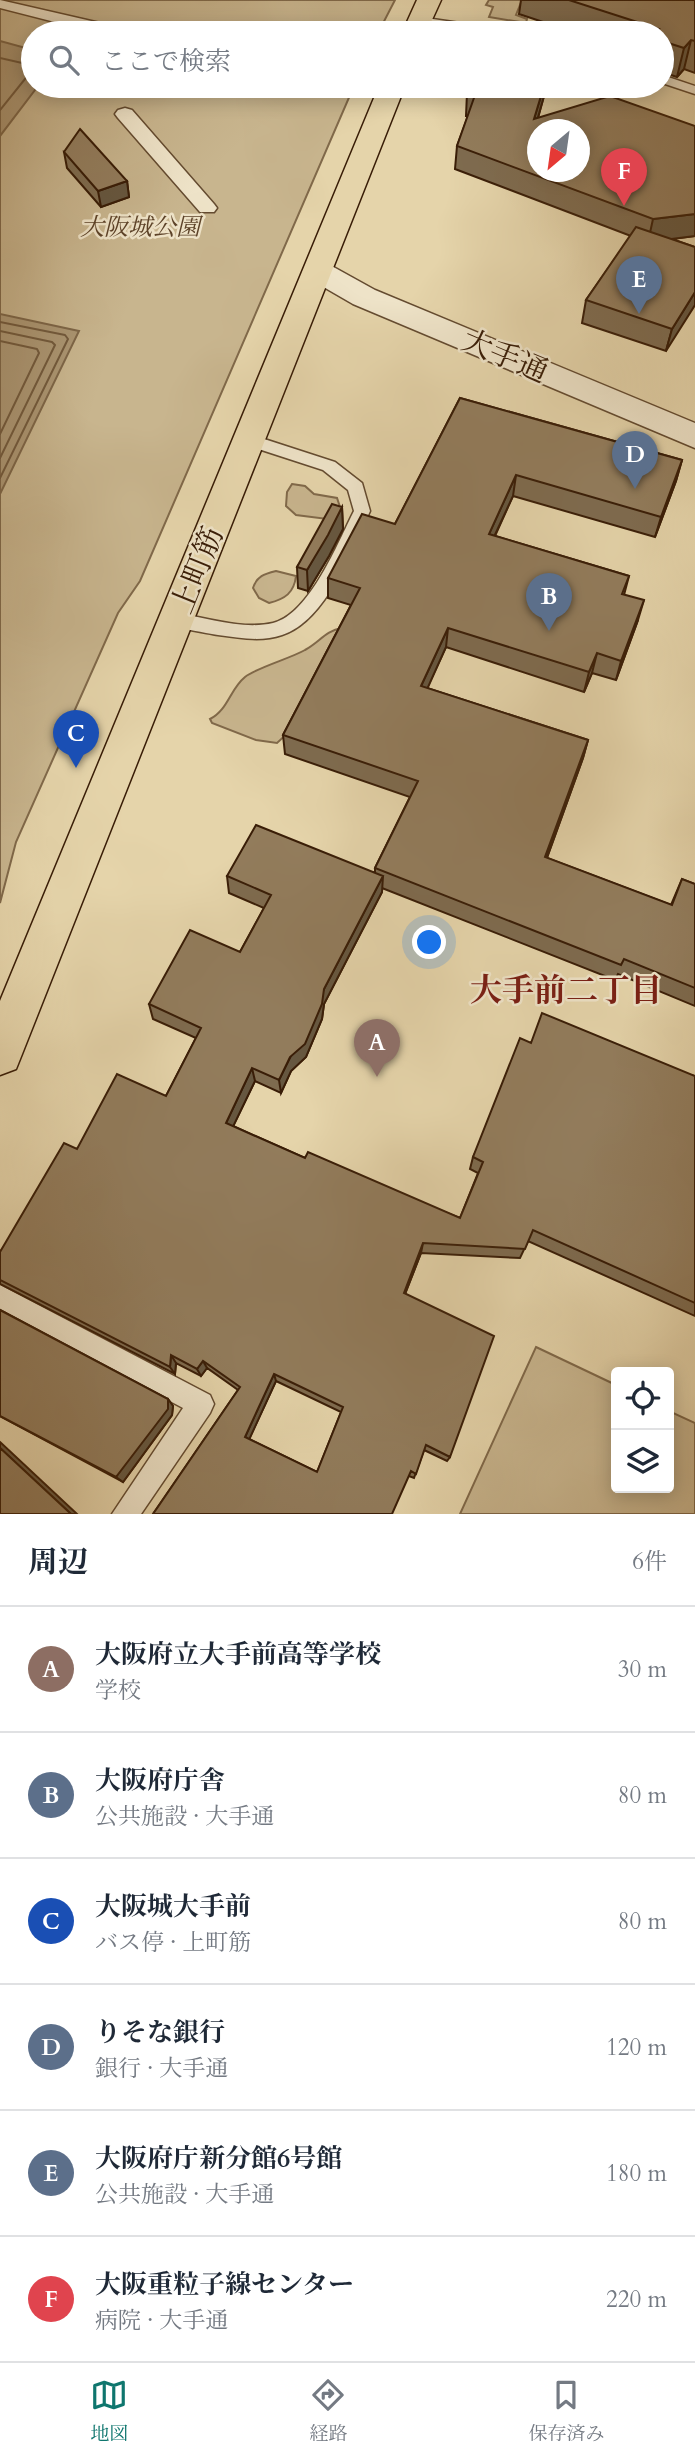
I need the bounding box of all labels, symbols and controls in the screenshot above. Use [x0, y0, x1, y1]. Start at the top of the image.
search box [21, 21, 674, 98]
icon: search [45, 41, 83, 79]
text: ここで検索 [101, 44, 231, 79]
north arrow [527, 119, 590, 182]
pin: F [601, 148, 647, 206]
park label: 大阪城公園 [80, 211, 204, 244]
pin: E [616, 256, 662, 314]
street label: 大手通 [455, 320, 554, 393]
pin: D [612, 431, 658, 489]
street label: 上町筋 [162, 521, 233, 620]
pin: B [526, 573, 572, 631]
pin: C [53, 710, 99, 768]
your location [412, 925, 446, 959]
district label: 大手前二丁目 [470, 969, 662, 1013]
pin: A [354, 1019, 400, 1077]
map controls [611, 1367, 674, 1493]
button: locate [611, 1367, 674, 1430]
button: layers [611, 1430, 674, 1493]
text: 周辺 [28, 1542, 88, 1583]
text: 6件 [632, 1546, 667, 1577]
text: 大阪府立大手前高等学校 [95, 1637, 381, 1672]
text: A [42, 1654, 60, 1685]
text: 30 m [618, 1654, 667, 1685]
text: 学校 [95, 1675, 141, 1706]
text: 大阪府庁舎 [95, 1763, 225, 1798]
text: B [43, 1780, 59, 1811]
text: 80 m [618, 1780, 667, 1811]
text: 公共施設 · 大手通 [95, 1801, 274, 1832]
text: 大阪城大手前 [95, 1889, 251, 1924]
text: C [42, 1906, 60, 1937]
text: 80 m [618, 1906, 667, 1937]
text: バス停 · 上町筋 [95, 1927, 251, 1958]
text: りそな銀行 [95, 2015, 225, 2050]
text: D [41, 2032, 61, 2063]
text: 120 m [606, 2032, 667, 2063]
text: 銀行 · 大手通 [95, 2053, 228, 2084]
text: 大阪府庁新分館6号館 [95, 2141, 342, 2176]
text: E [44, 2158, 58, 2189]
text: 180 m [606, 2158, 667, 2189]
text: 公共施設 · 大手通 [95, 2179, 274, 2210]
text: 大阪重粒子線センター [95, 2267, 354, 2302]
text: F [44, 2284, 58, 2315]
text: 220 m [606, 2284, 667, 2315]
text: 病院 · 大手通 [95, 2305, 228, 2336]
tab: 地図 [90, 2376, 129, 2447]
tab: 経路 [309, 2376, 348, 2447]
tab: 保存済み [528, 2376, 605, 2447]

